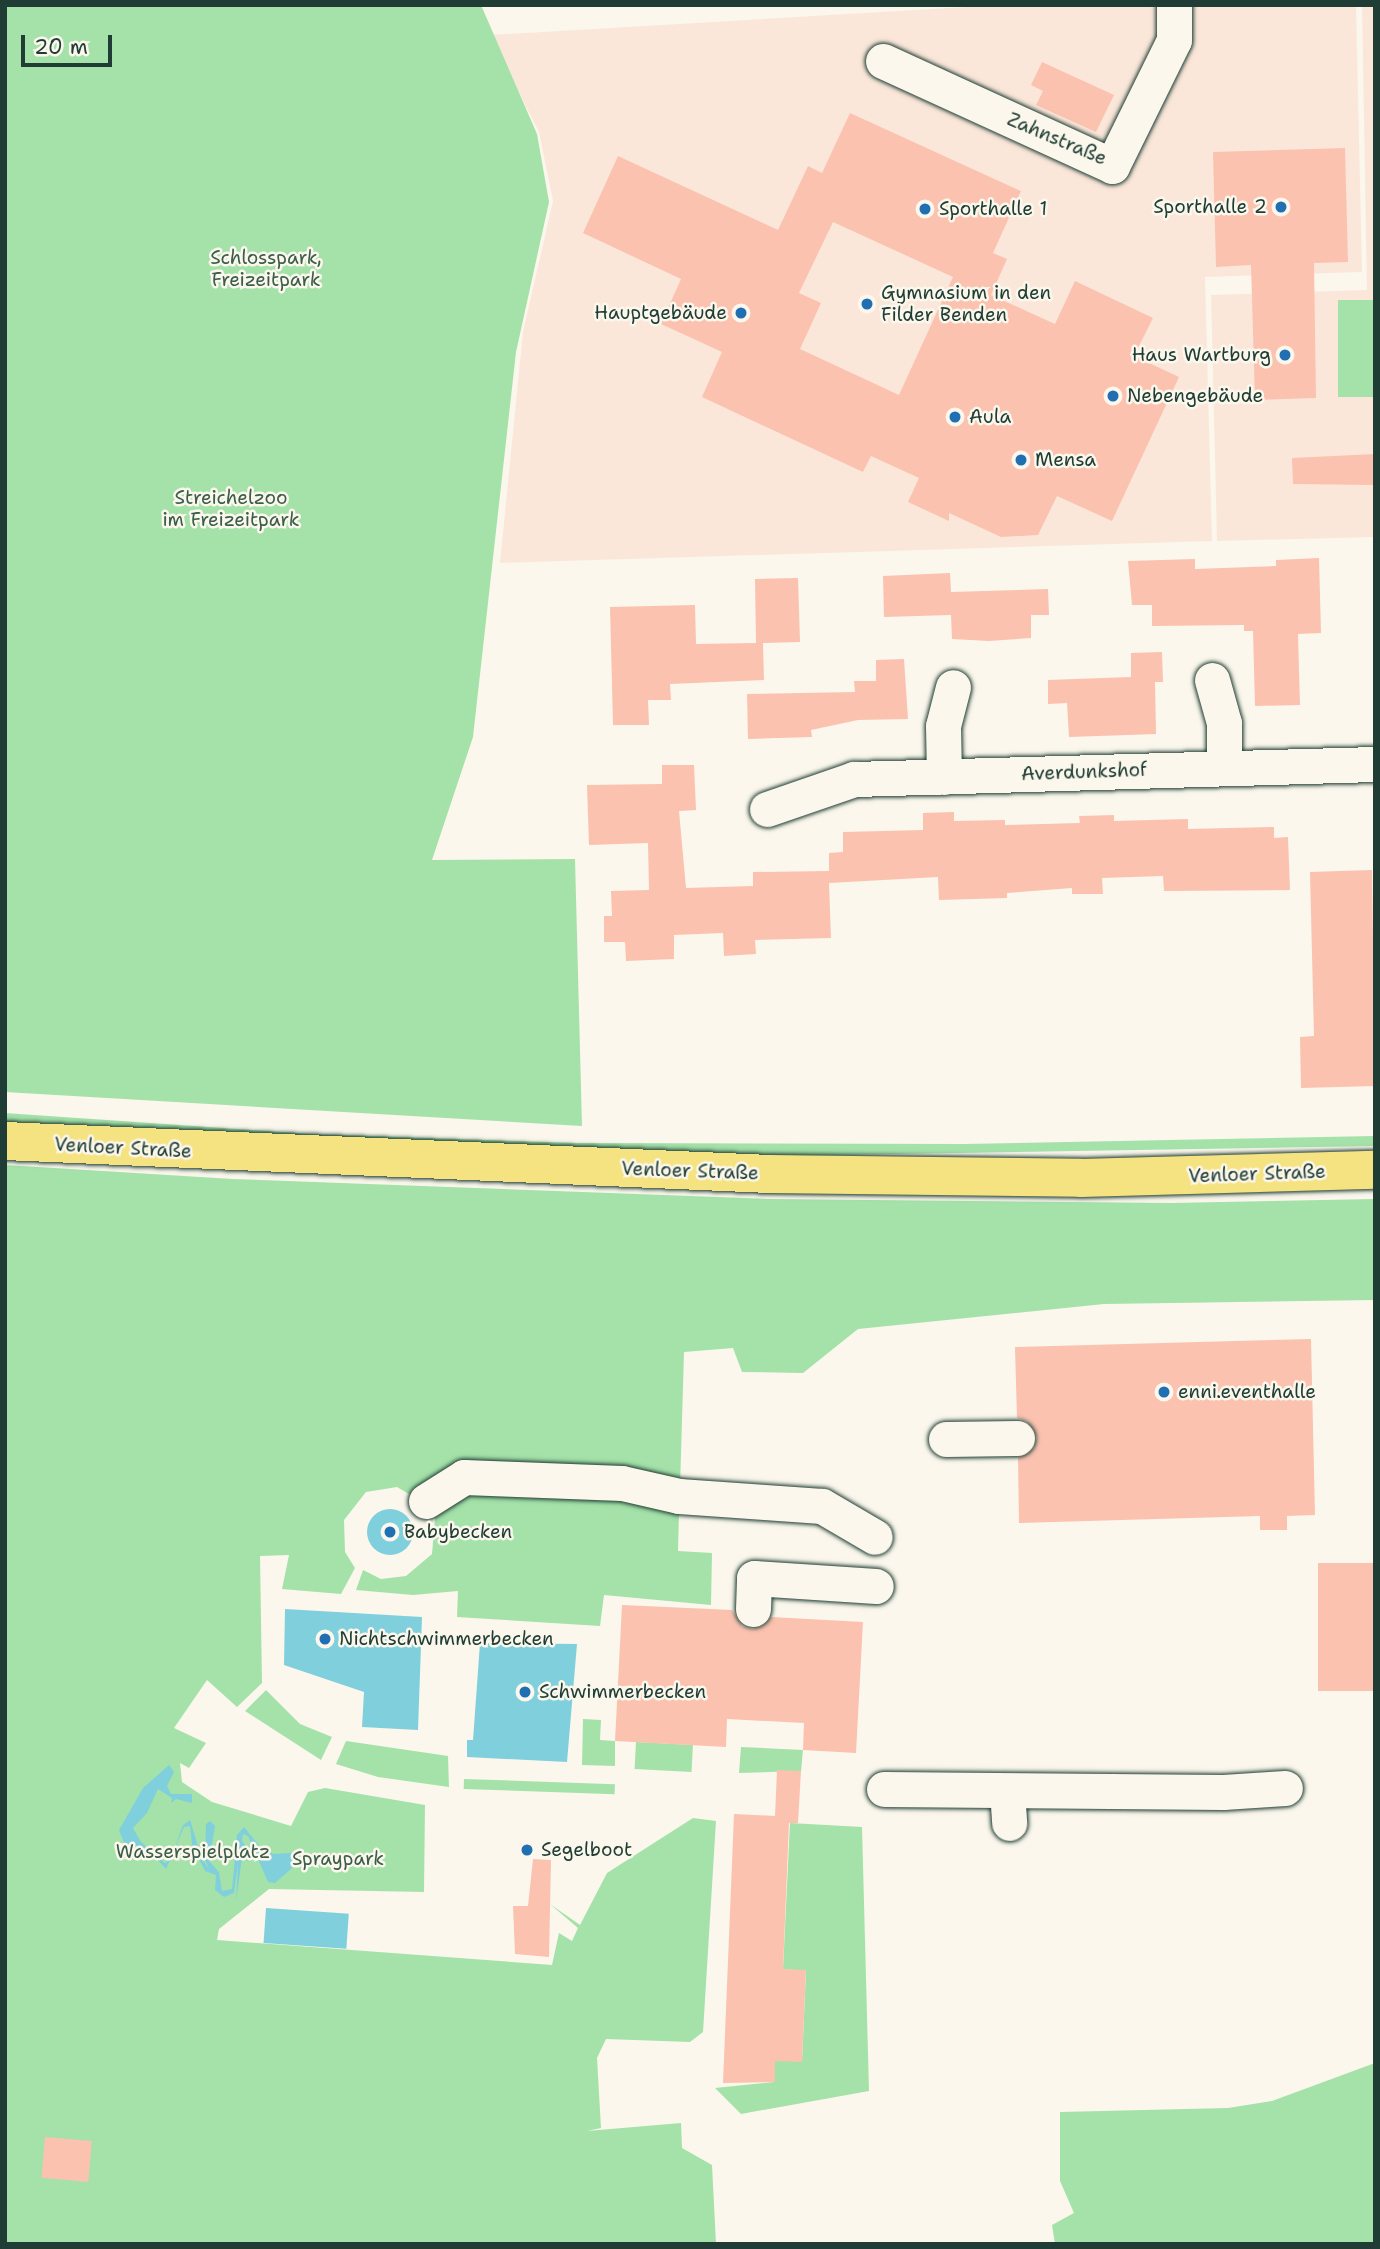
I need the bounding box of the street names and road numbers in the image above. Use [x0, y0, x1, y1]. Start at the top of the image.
street label: Zahnstraße [1004, 108, 1110, 170]
street label: Averdunkshof [1021, 758, 1147, 786]
street label: Venloer Straße [54, 1133, 192, 1163]
street label: Venloer Straße [621, 1157, 759, 1185]
street label: Venloer Straße [1188, 1160, 1326, 1188]

